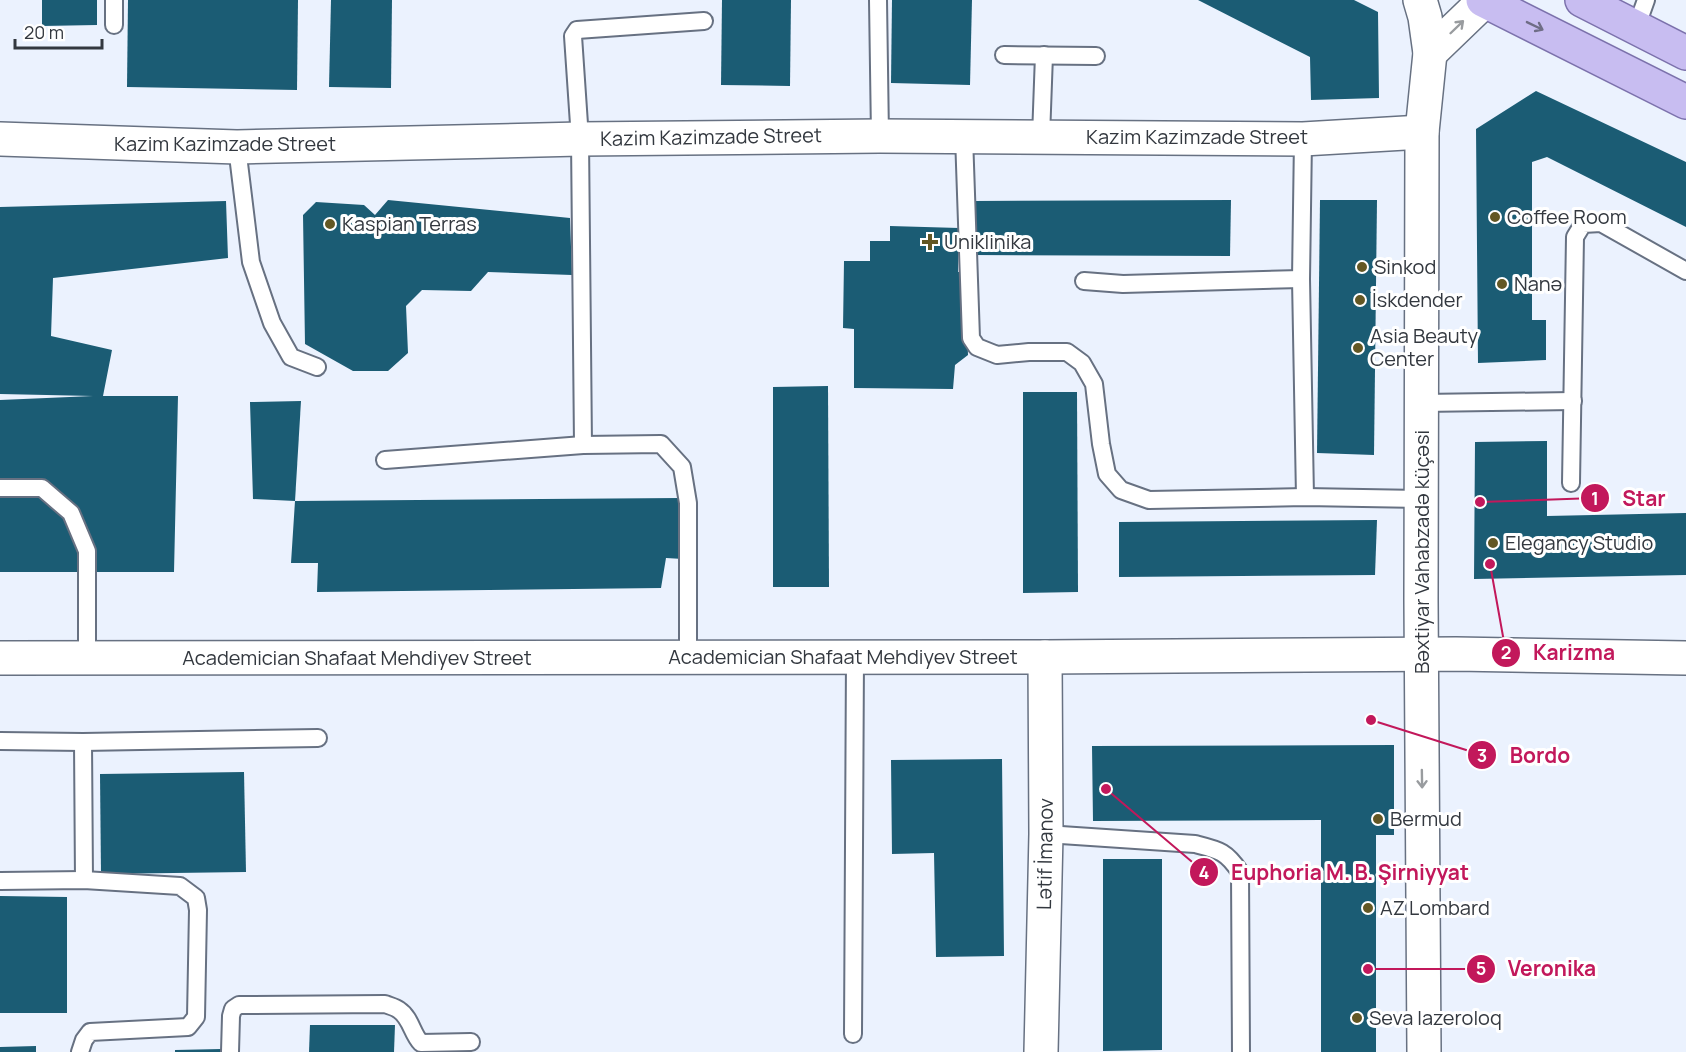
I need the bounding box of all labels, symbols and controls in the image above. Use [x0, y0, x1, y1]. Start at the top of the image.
scale bar [15, 12, 102, 50]
one-way arrow [1449, 19, 1464, 34]
text: 20 m [24, 20, 64, 44]
one-way arrow [1526, 20, 1544, 32]
street label: Kazim Kazimzade Street [600, 121, 822, 152]
street label: Kazim Kazimzade Street [1086, 123, 1308, 150]
street label: Kazim Kazimzade Street [114, 130, 336, 157]
place label: Coffee Room [1507, 203, 1627, 230]
place label: Kaspian Terras [342, 210, 477, 237]
marker: Coffee Room [1488, 210, 1502, 224]
marker: Kaspian Terras [323, 217, 337, 231]
place label: Uniklinika [944, 228, 1031, 255]
marker: Uniklinika [921, 233, 939, 251]
place label: Sinkod [1374, 253, 1436, 280]
marker: Sinkod [1355, 260, 1369, 274]
place label: Nanə [1514, 270, 1562, 297]
marker: Nanə [1495, 277, 1509, 291]
place label: İskdender [1372, 286, 1463, 313]
marker: İskdender [1353, 293, 1367, 307]
place label: Asia Beauty Center [1370, 322, 1478, 372]
marker: Asia Beauty Center [1351, 341, 1365, 355]
street label: Bəxtiyar Vahabzadə küçəsi [1408, 430, 1435, 674]
callout: Star [1580, 479, 1678, 518]
text: Star [1622, 484, 1666, 512]
text: 1 [1591, 486, 1599, 510]
place label: Elegancy Studio [1505, 529, 1653, 556]
marker: Elegancy Studio [1486, 536, 1500, 550]
callout: Karizma [1491, 633, 1627, 672]
text: Karizma [1533, 638, 1615, 666]
text: 2 [1501, 640, 1511, 664]
street label: Academician Shafaat Mehdiyev Street [668, 643, 1018, 670]
street label: Academician Shafaat Mehdiyev Street [182, 644, 532, 671]
callout: Bordo [1467, 736, 1582, 775]
text: Bordo [1510, 741, 1570, 769]
text: 3 [1477, 743, 1487, 767]
one-way arrow [1416, 769, 1428, 789]
street label: Lətif İmanov [1030, 798, 1059, 910]
place label: Bermud [1390, 805, 1462, 832]
marker: Bermud [1371, 812, 1385, 826]
callout: Euphoria M. B. Şirniyyat [1189, 853, 1482, 892]
text: Euphoria M. B. Şirniyyat [1231, 858, 1469, 886]
text: 4 [1199, 860, 1210, 884]
place label: AZ Lombard [1380, 894, 1490, 921]
marker: AZ Lombard [1361, 901, 1375, 915]
callout: Veronika [1466, 950, 1608, 989]
text: Veronika [1508, 954, 1596, 982]
text: 5 [1476, 956, 1486, 980]
place label: Seva lazeroloq [1369, 1004, 1502, 1031]
marker: Seva lazeroloq [1350, 1011, 1364, 1025]

